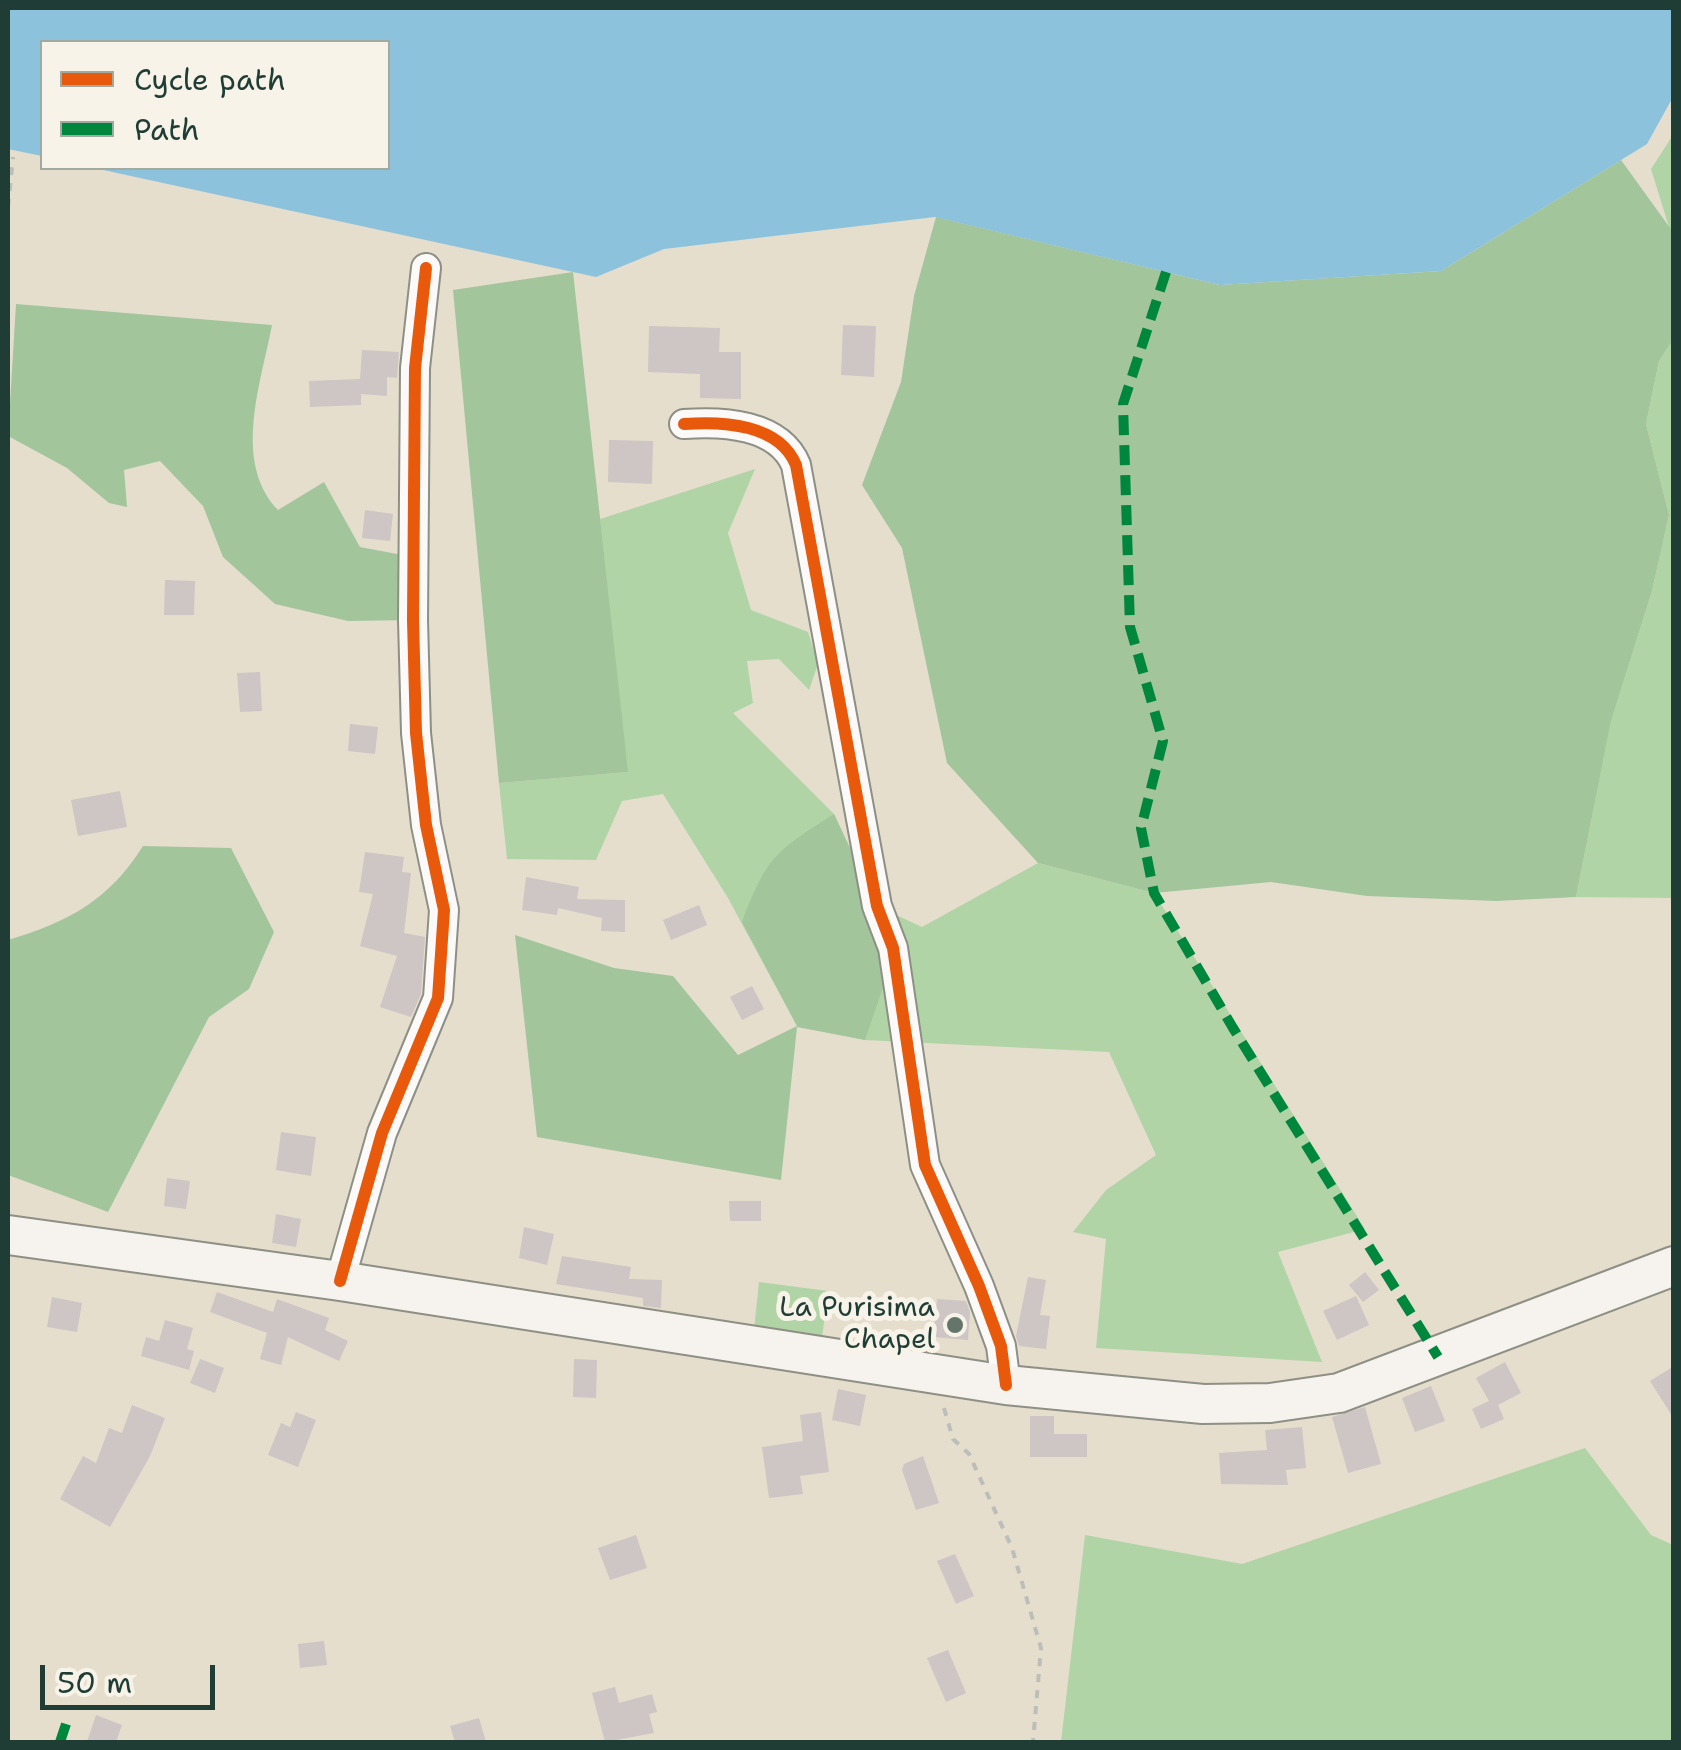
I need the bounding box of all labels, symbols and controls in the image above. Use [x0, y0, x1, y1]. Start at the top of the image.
legend [40, 40, 390, 170]
text: Cycle path [134, 59, 286, 100]
text: Path [134, 109, 200, 150]
place label: La Purisima Chapel [779, 1292, 935, 1358]
marker: La Purisima Chapel [944, 1314, 966, 1336]
scale bar [45, 1645, 220, 1707]
text: 50 m [57, 1662, 132, 1703]

